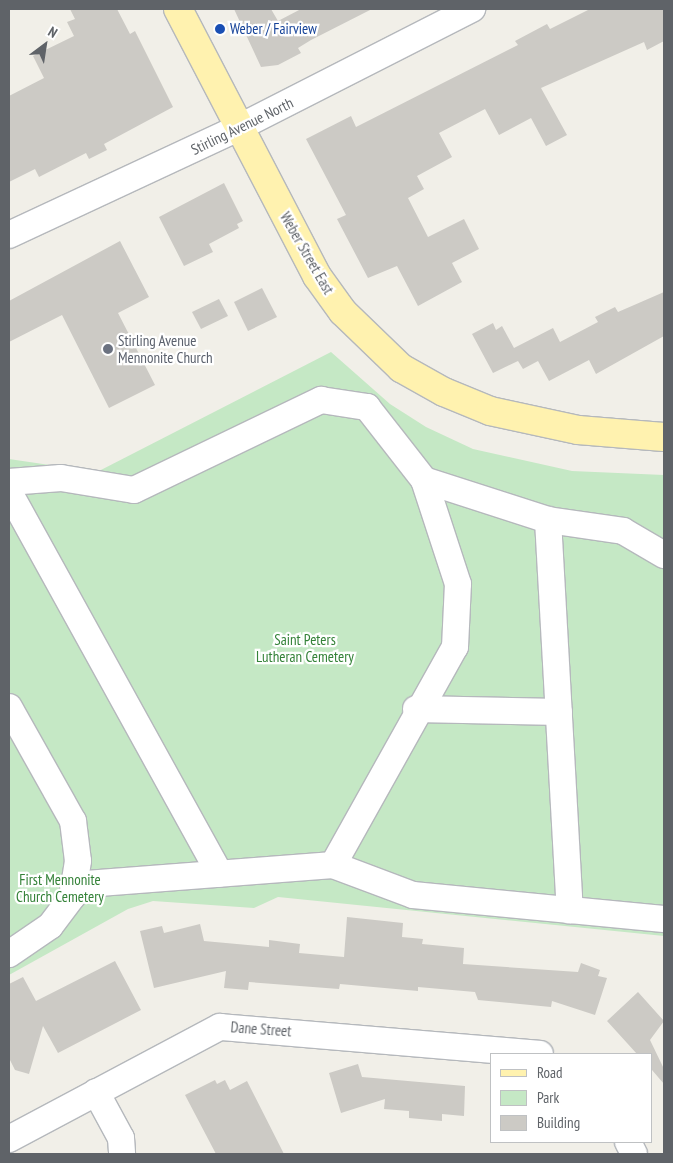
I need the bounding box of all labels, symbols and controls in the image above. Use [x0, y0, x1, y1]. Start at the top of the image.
north arrow [20, 20, 70, 70]
place label: Weber / Fairview [230, 20, 317, 38]
text: N [45, 22, 61, 42]
marker: Weber / Fairview [214, 23, 226, 35]
street label: Stirling Avenue North [188, 93, 296, 159]
street label: Weber Street East [276, 209, 338, 297]
place label: Stirling Avenue Mennonite Church [118, 331, 213, 366]
marker: Stirling Avenue Mennonite Church [102, 343, 114, 355]
park label: Saint Peters Lutheran Cemetery [256, 630, 354, 665]
park label: First Mennonite Church Cemetery [16, 870, 104, 905]
street label: Dane Street [230, 1018, 292, 1040]
legend [490, 1053, 653, 1143]
text: Road [537, 1063, 563, 1082]
text: Park [537, 1088, 559, 1107]
text: Building [537, 1113, 580, 1132]

